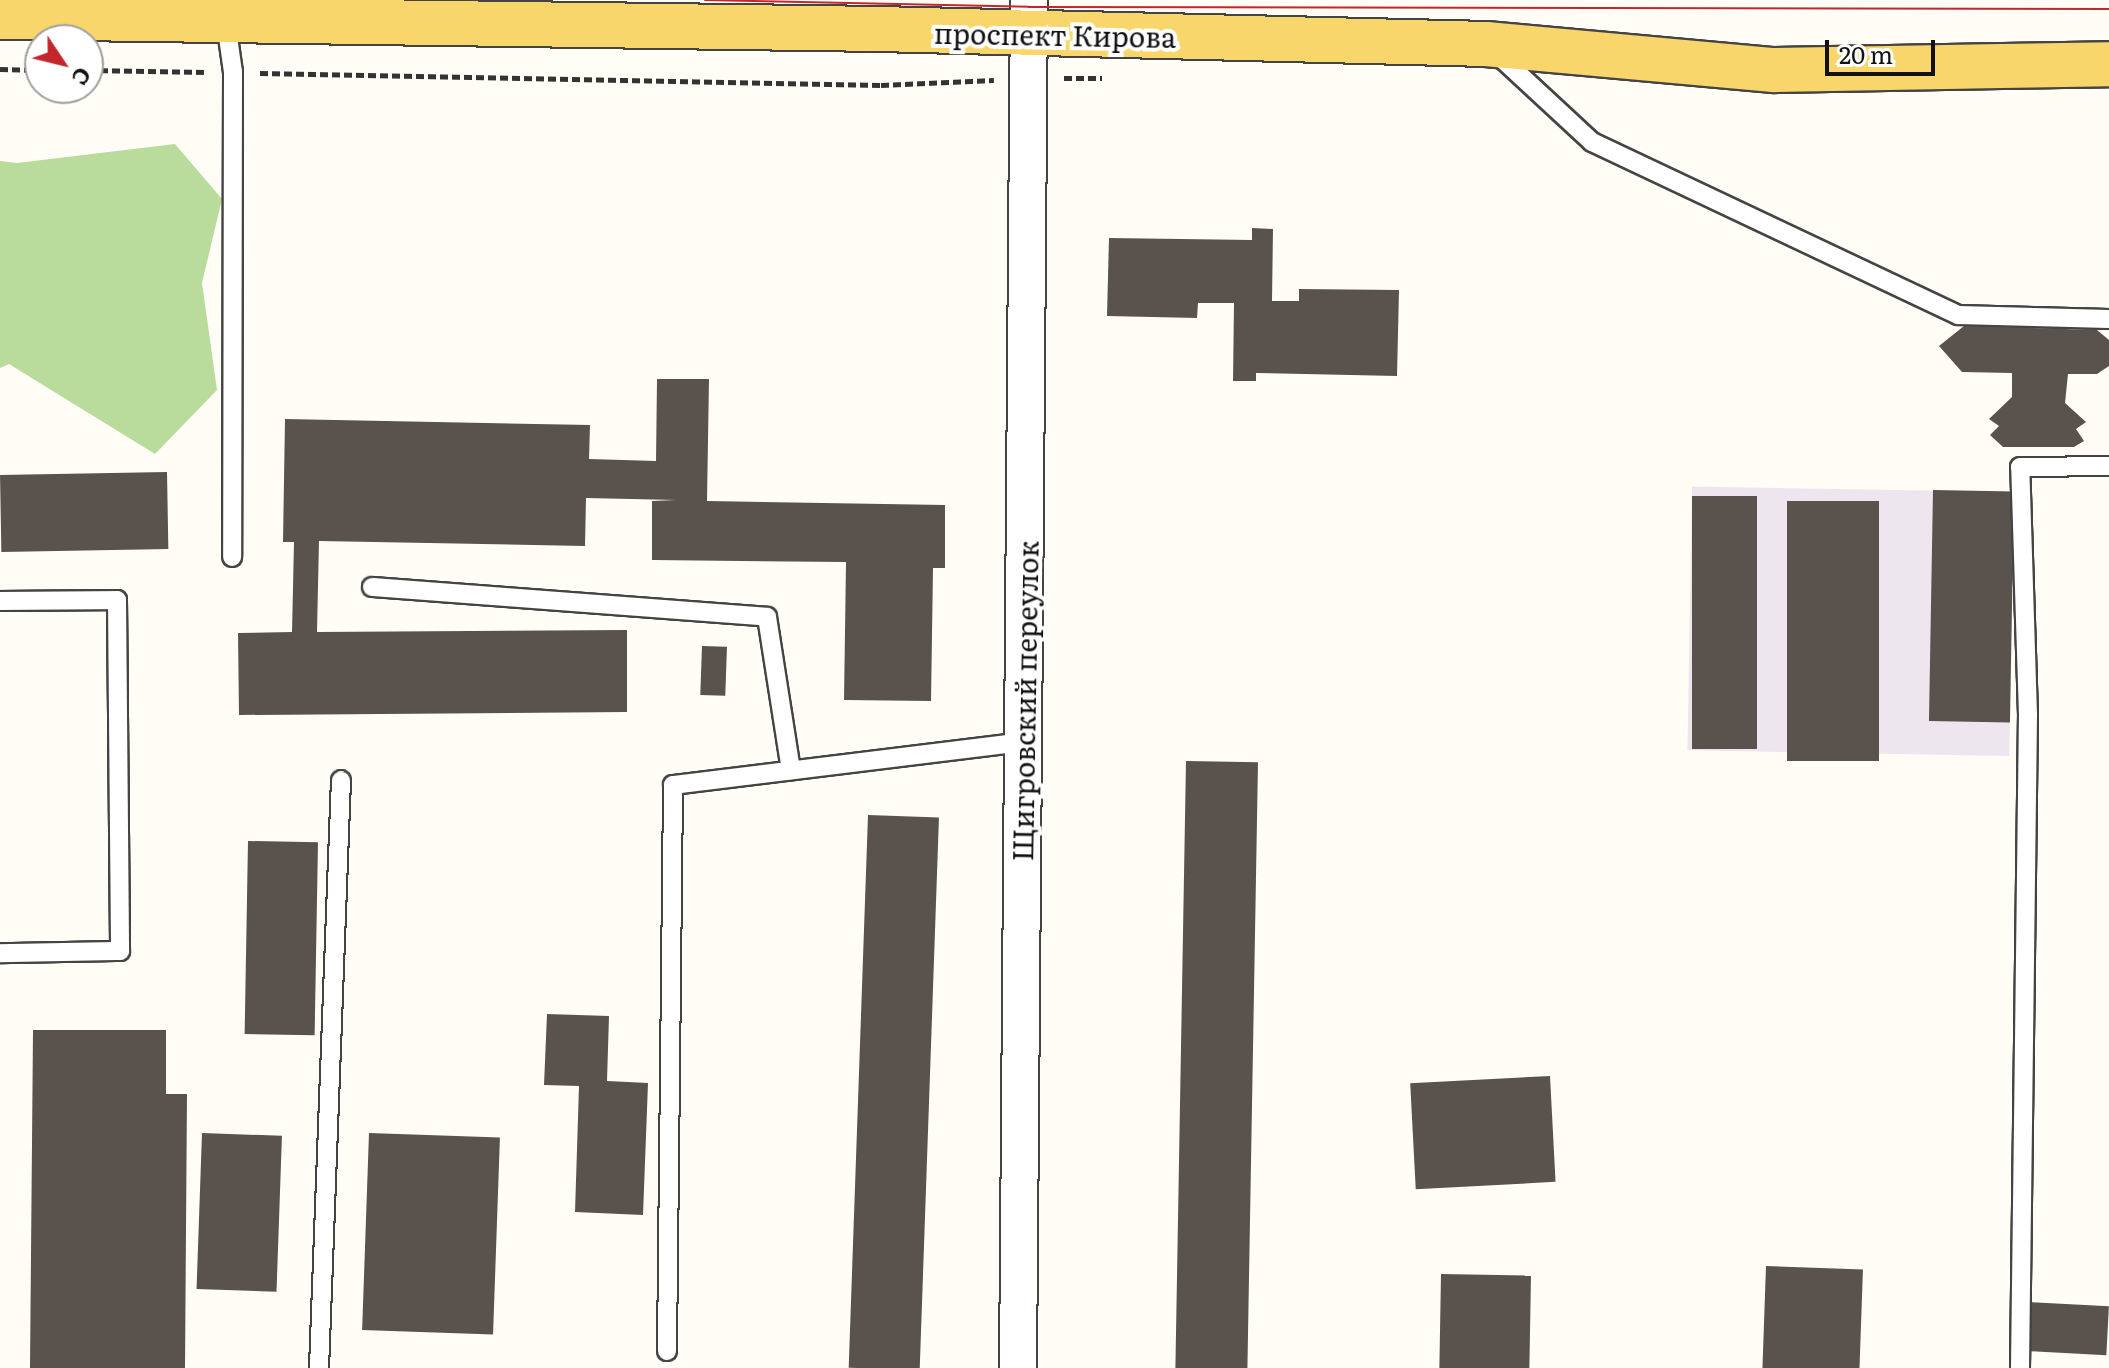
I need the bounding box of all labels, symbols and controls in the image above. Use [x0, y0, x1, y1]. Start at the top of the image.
street label: проспект Кирова [934, 15, 1176, 53]
north arrow [24, 24, 104, 104]
scale bar [1829, 24, 1939, 74]
text: 20 m [1839, 36, 1893, 71]
text: С [64, 61, 100, 93]
street label: Щигровский переулок [1004, 540, 1044, 862]

